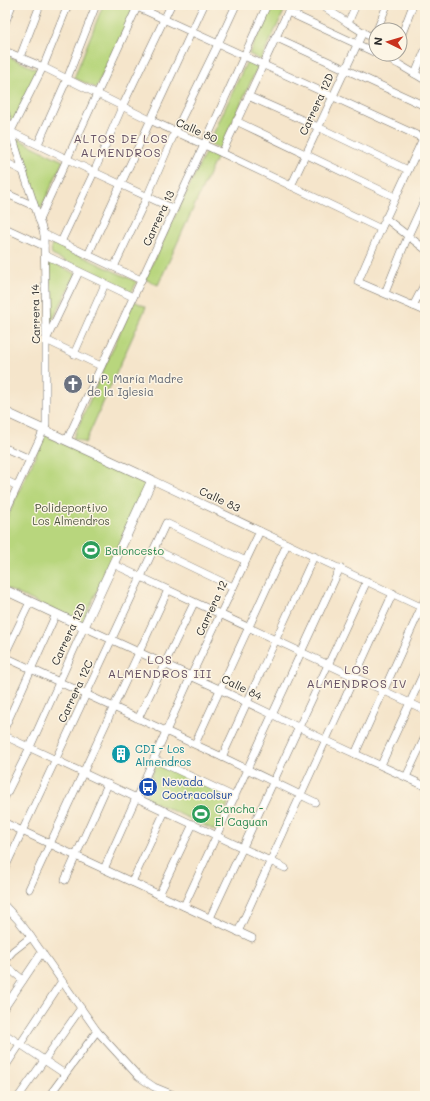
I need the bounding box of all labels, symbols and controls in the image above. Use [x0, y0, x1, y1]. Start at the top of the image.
north arrow [368, 22, 408, 62]
text: N [370, 36, 385, 46]
street label: Carrera 12D [295, 70, 337, 138]
street label: Calle 80 [174, 114, 220, 146]
district label: ALTOS DE LOS ALMENDROS [74, 130, 168, 160]
street label: Carrera 13 [139, 187, 178, 248]
street label: Carrera 14 [27, 283, 43, 344]
place label: U. P. María Madre de la Iglesia [87, 371, 184, 399]
church icon: U. P. María Madre de la Iglesia [62, 373, 84, 395]
street label: Calle 83 [197, 483, 243, 515]
park label: Polideportivo Los Almendros [32, 500, 110, 528]
sports icon: Baloncesto [80, 539, 102, 561]
place label: Baloncesto [105, 543, 165, 558]
street label: Carrera 12 [192, 578, 230, 638]
street label: Carrera 12D [47, 600, 89, 668]
district label: LOS ALMENDROS III [108, 651, 212, 681]
street label: Carrera 12C [54, 657, 96, 725]
district label: LOS ALMENDROS IV [307, 661, 407, 691]
street label: Calle 84 [219, 671, 265, 704]
place label: CDI - Los Almendros [135, 741, 191, 769]
building icon: CDI - Los Almendros [110, 743, 132, 765]
place label: Nevada Cootracolsur [162, 774, 233, 802]
bus stop icon: Nevada Cootracolsur [137, 776, 159, 798]
place label: Cancha - El Caguan [215, 801, 268, 829]
sports icon: Cancha - El Caguan [190, 803, 212, 825]

